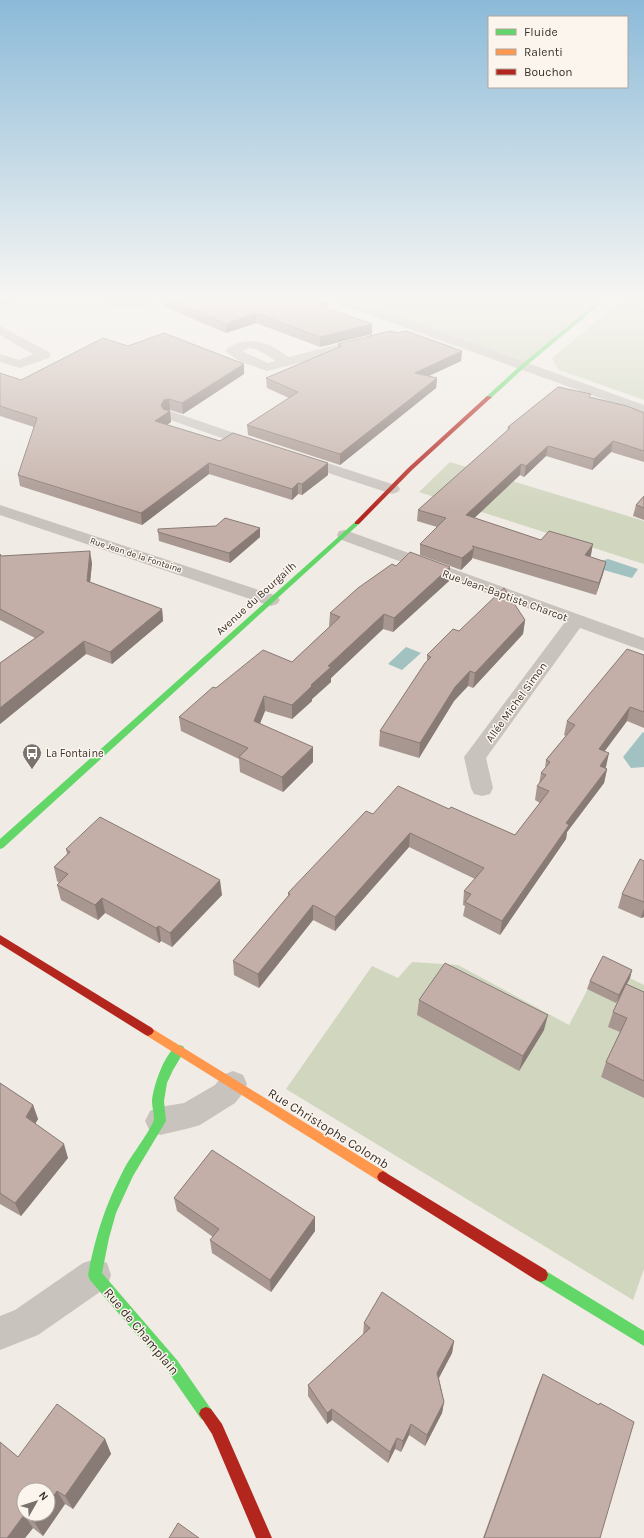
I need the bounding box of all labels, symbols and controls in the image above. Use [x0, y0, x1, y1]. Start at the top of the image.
legend [488, 16, 628, 88]
text: Fluide [524, 25, 558, 39]
text: Ralenti [524, 45, 563, 59]
text: Bouchon [524, 65, 573, 79]
street label: Rue Jean de la Fontaine [89, 535, 184, 575]
street label: Avenue du Bourgailh [214, 559, 299, 638]
street label: Rue Jean-Baptiste Charcot [440, 567, 569, 624]
street label: Allée Michel Simon [483, 660, 550, 745]
bus stop icon: La Fontaine [21, 742, 43, 770]
place label: La Fontaine [46, 747, 104, 760]
street label: Rue Christophe Colomb [266, 1085, 392, 1172]
street label: Rue de Champlain [101, 1285, 182, 1378]
north arrow [16, 1482, 56, 1522]
text: N [36, 1489, 51, 1503]

